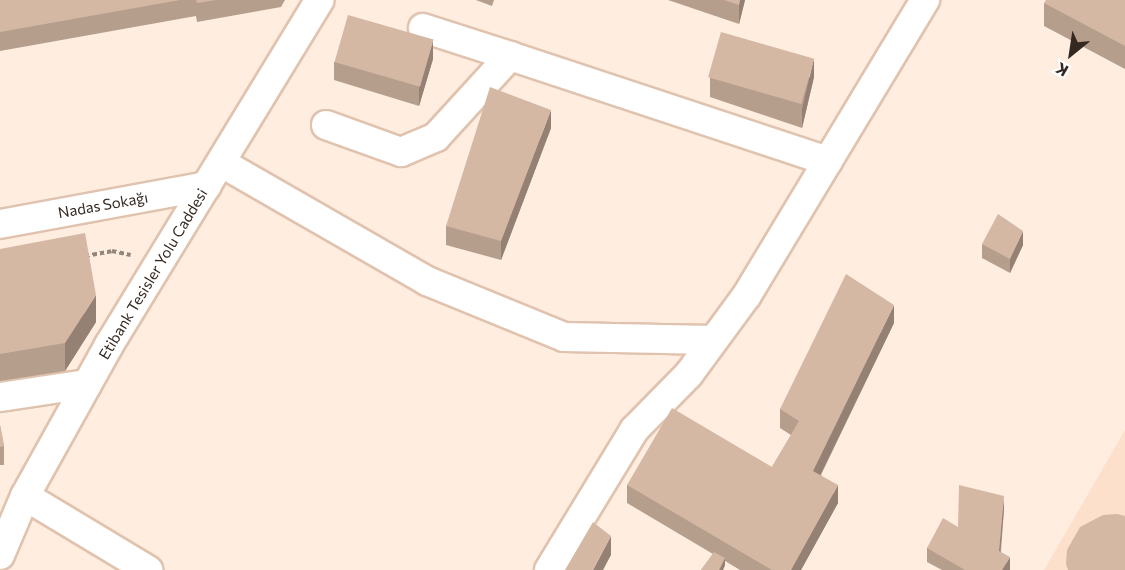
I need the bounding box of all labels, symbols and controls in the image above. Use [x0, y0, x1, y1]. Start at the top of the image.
north arrow [1041, 24, 1101, 84]
text: K [1052, 59, 1071, 81]
street label: Etibank Tesisler Yolu Caddesi [95, 185, 211, 363]
street label: Nadas Sokağı [57, 188, 149, 222]

